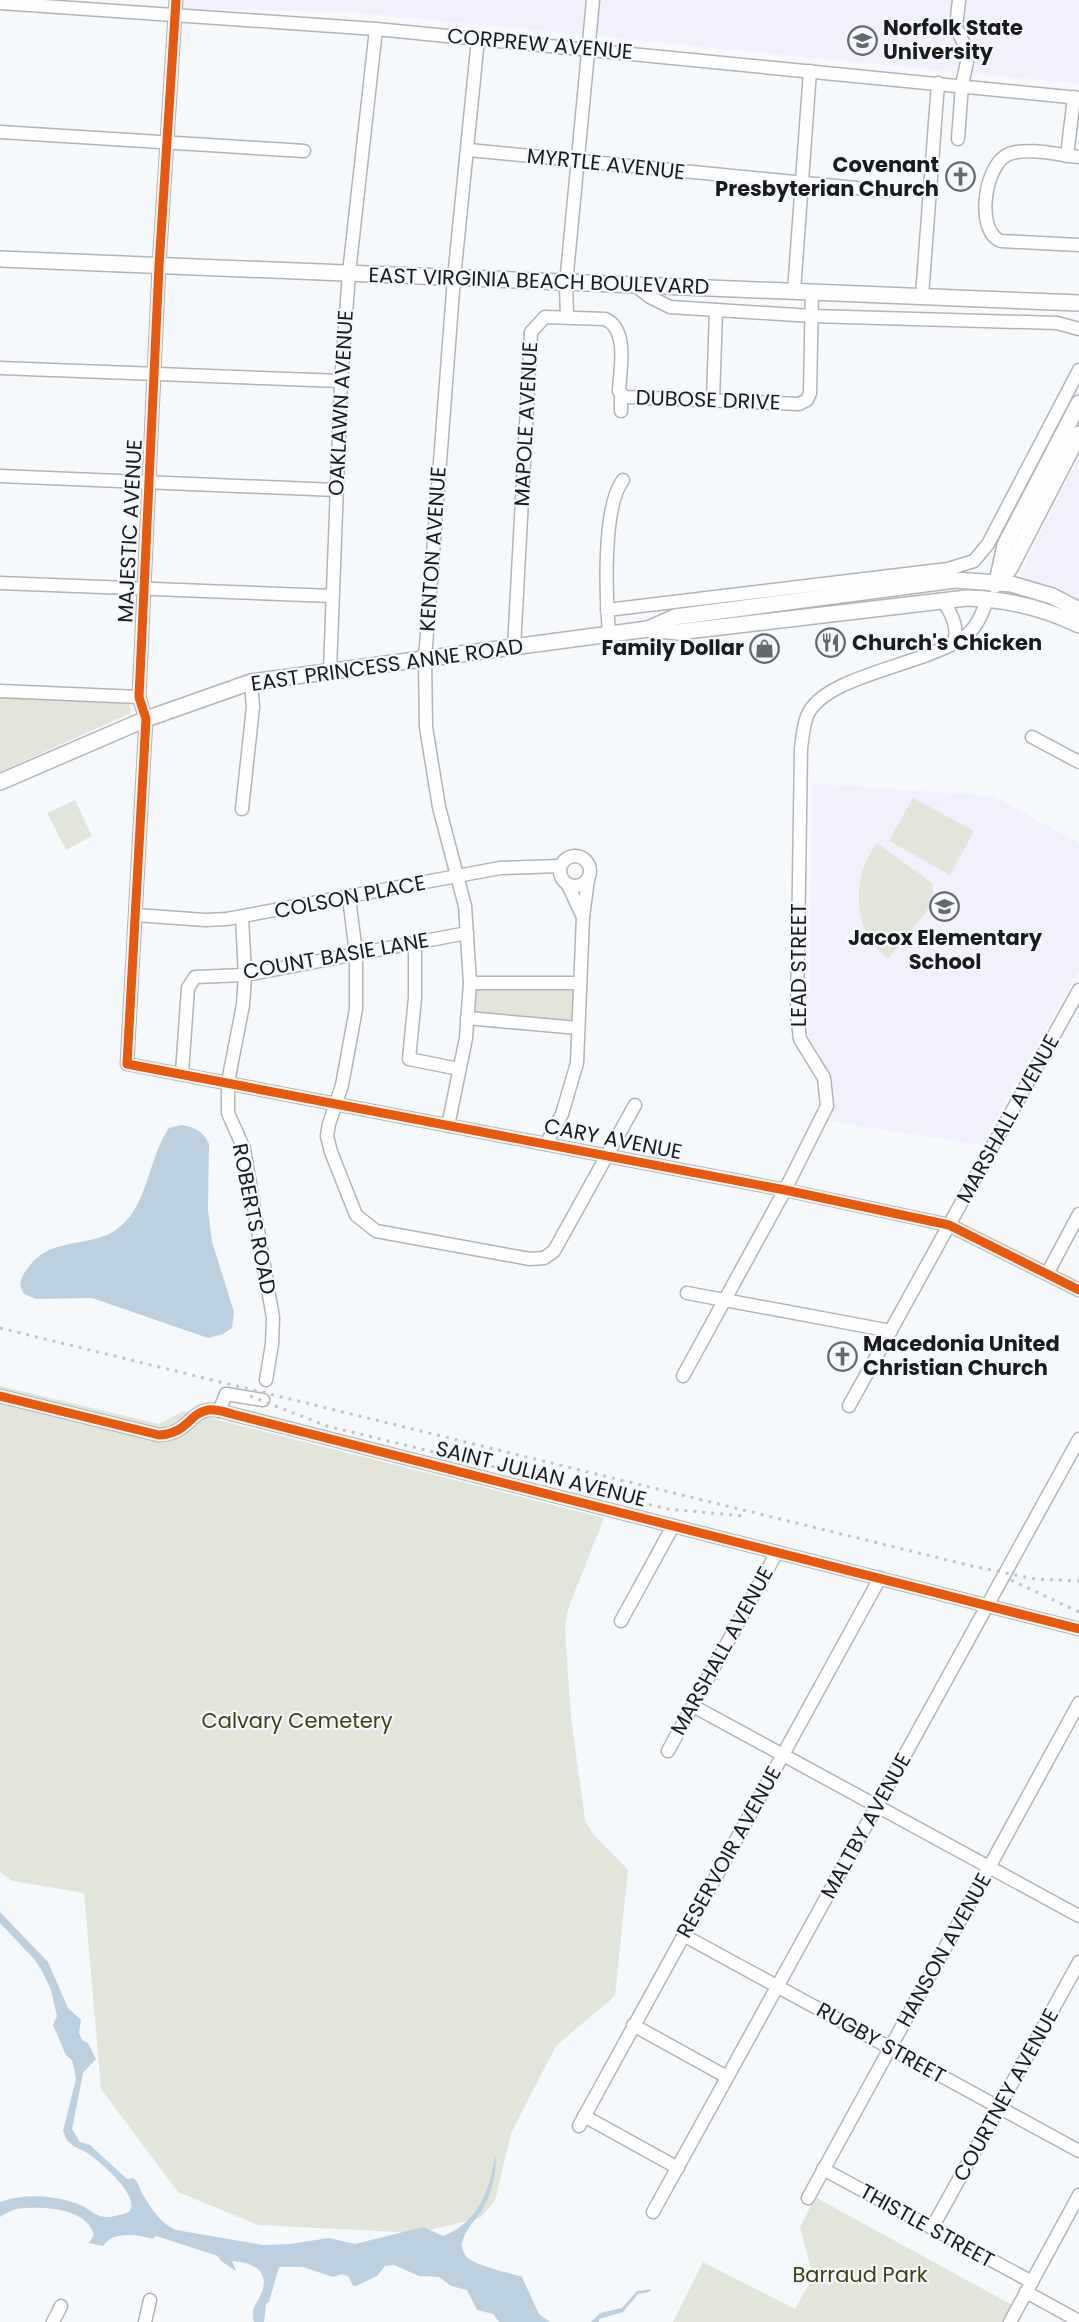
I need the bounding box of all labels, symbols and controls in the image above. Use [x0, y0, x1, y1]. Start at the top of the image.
place label: Norfolk State University [883, 13, 1023, 66]
street label: CORPREW AVENUE [446, 21, 634, 66]
school or university icon: Norfolk State University [846, 24, 878, 56]
street label: MYRTLE AVENUE [526, 141, 687, 186]
place label: Covenant Presbyterian Church [715, 150, 939, 203]
church icon: Covenant Presbyterian Church [944, 161, 976, 193]
street label: EAST VIRGINIA BEACH BOULEVARD [368, 260, 710, 301]
street label: OAKLAWN AVENUE [321, 309, 360, 497]
street label: MAPOLE AVENUE [507, 341, 544, 507]
street label: DUBOSE DRIVE [635, 382, 781, 417]
street label: MAJESTIC AVENUE [110, 439, 149, 623]
street label: KENTON AVENUE [412, 466, 453, 632]
restaurant icon: Church's Chicken [815, 627, 847, 659]
place label: Church's Chicken [852, 628, 1042, 657]
street label: EAST PRINCESS ANNE ROAD [249, 631, 525, 698]
shop icon: Family Dollar [749, 632, 781, 664]
place label: Family Dollar [602, 633, 744, 662]
street label: COLSON PLACE [272, 868, 428, 925]
school or university icon: Jacox Elementary School [929, 891, 961, 923]
street label: LEAD STREET [784, 903, 813, 1027]
place label: Jacox Elementary School [848, 923, 1043, 976]
street label: COUNT BASIE LANE [241, 925, 431, 986]
street label: MARSHALL AVENUE [949, 1029, 1066, 1208]
street label: CARY AVENUE [542, 1111, 684, 1166]
street label: ROBERTS ROAD [226, 1141, 283, 1297]
place label: Macedonia United Christian Church [863, 1329, 1060, 1382]
church icon: Macedonia United Christian Church [826, 1340, 858, 1372]
street label: SAINT JULIAN AVENUE [433, 1433, 650, 1514]
street label: MARSHALL AVENUE [663, 1561, 780, 1740]
park label: Calvary Cemetery [201, 1706, 393, 1735]
street label: MALTBY AVENUE [814, 1748, 918, 1904]
street label: RESERVOIR AVENUE [669, 1761, 788, 1943]
street label: HANSON AVENUE [889, 1868, 998, 2032]
street label: RUGBY STREET [812, 1995, 951, 2090]
street label: COURTNEY AVENUE [946, 2003, 1065, 2186]
street label: THISTLE STREET [855, 2177, 1000, 2274]
park label: Barraud Park [792, 2260, 928, 2289]

